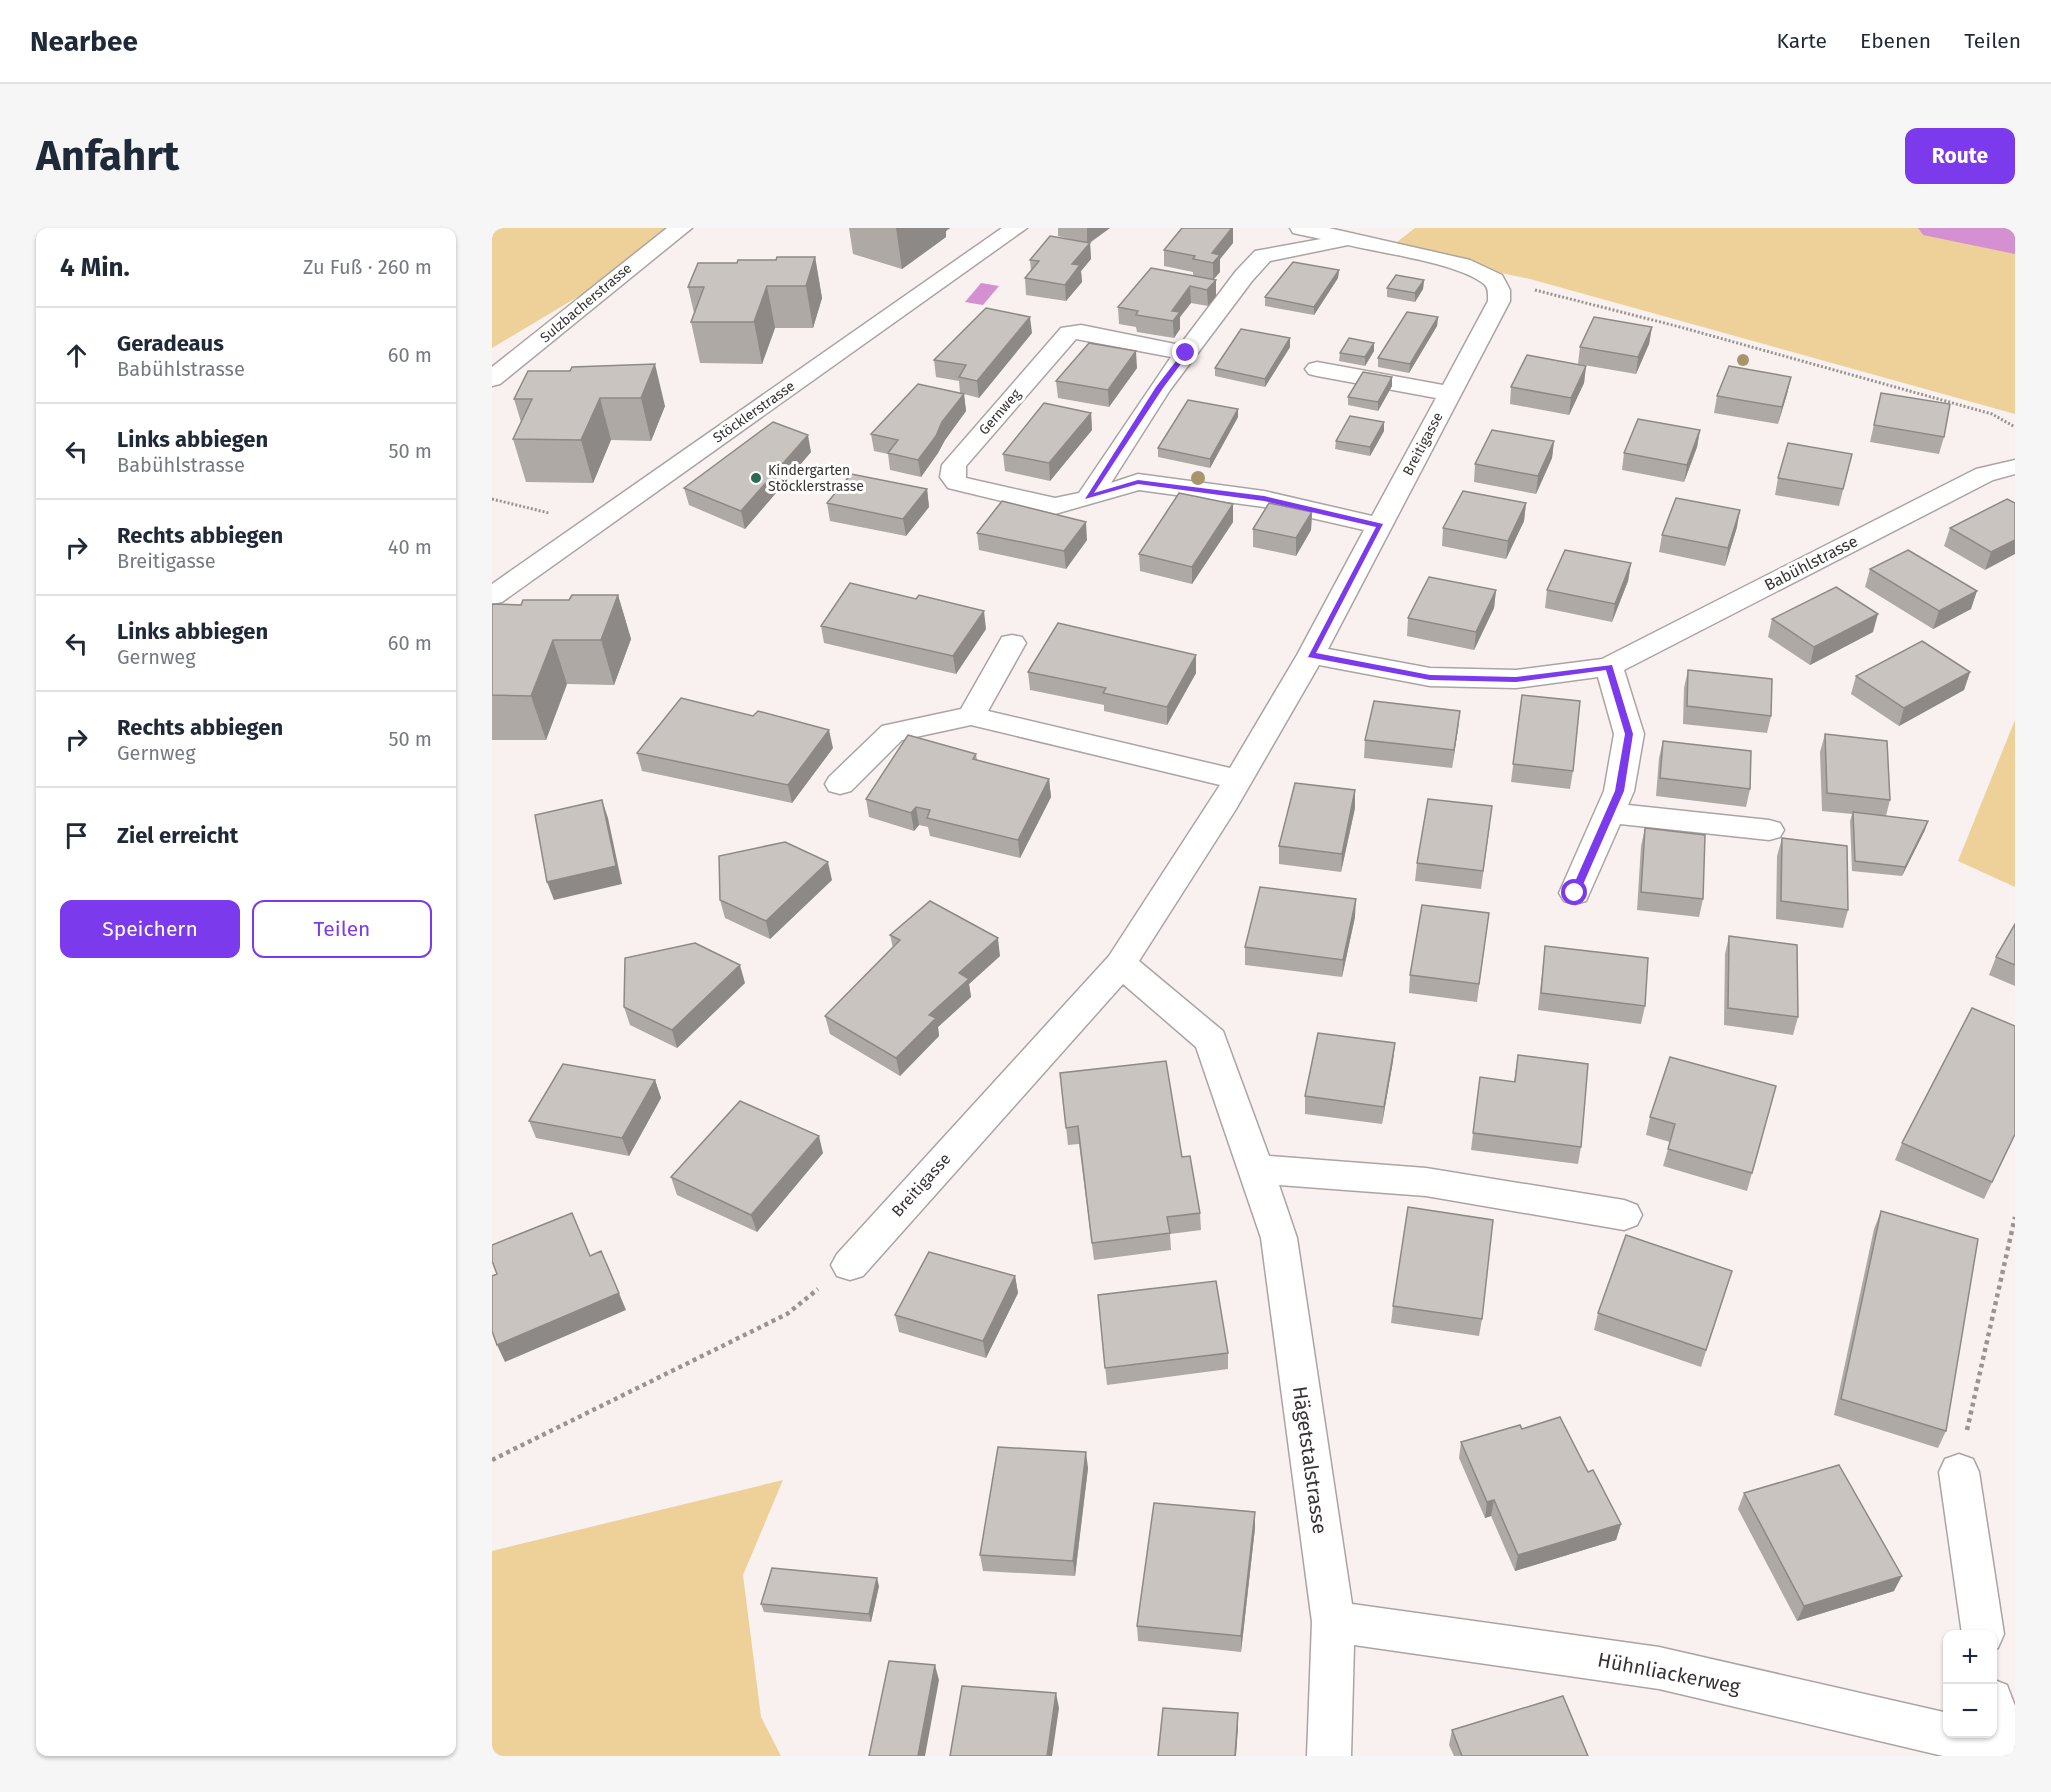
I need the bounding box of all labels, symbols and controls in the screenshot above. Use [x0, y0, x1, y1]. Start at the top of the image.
text: Nearbee [30, 25, 138, 58]
text: Karte [1776, 28, 1827, 54]
text: Ebenen [1860, 28, 1931, 54]
text: Teilen [1964, 28, 2021, 54]
button: Route [1905, 128, 2015, 184]
text: Anfahrt [36, 131, 179, 181]
text: 4 Min. [60, 252, 130, 283]
text: Zu Fuß · 260 m [303, 255, 432, 279]
street label: Sulzbacherstrasse [537, 260, 635, 346]
text: Geradeaus [117, 330, 224, 357]
icon: ahead [60, 339, 93, 372]
route end [1172, 339, 1198, 365]
text: 60 m [388, 343, 432, 367]
text: Babühlstrasse [117, 357, 245, 381]
street label: Stöcklerstrasse [710, 378, 798, 446]
street label: Gernweg [976, 385, 1025, 438]
street label: Breitigasse [1399, 409, 1447, 479]
text: Links abbiegen [117, 426, 268, 453]
icon: left [60, 435, 93, 468]
text: 50 m [388, 439, 432, 463]
text: Babühlstrasse [117, 453, 245, 477]
place label: Kindergarten Stöcklerstrasse [768, 462, 864, 495]
marker: Kindergarten Stöcklerstrasse [749, 471, 763, 485]
text: Rechts abbiegen [117, 522, 283, 549]
icon: right [60, 531, 93, 564]
street label: Babühlstrasse [1761, 531, 1861, 595]
text: 40 m [388, 535, 432, 559]
text: Breitigasse [117, 549, 216, 573]
text: Links abbiegen [117, 618, 268, 645]
icon: left [60, 627, 93, 660]
text: 60 m [388, 631, 432, 655]
text: Gernweg [117, 645, 196, 669]
text: Rechts abbiegen [117, 714, 283, 741]
icon: right [60, 723, 93, 756]
text: 50 m [388, 727, 432, 751]
text: Gernweg [117, 741, 196, 765]
icon: arrive [60, 819, 93, 852]
text: Ziel erreicht [117, 822, 238, 849]
route start [1561, 879, 1587, 905]
button: Speichern [60, 900, 240, 958]
button: Teilen [252, 900, 432, 958]
street label: Breitigasse [888, 1149, 954, 1221]
street label: Hägetstalstrasse [1288, 1385, 1332, 1535]
map controls [1943, 1630, 1997, 1738]
button: + [1943, 1630, 1997, 1684]
street label: Hühnliackerweg [1596, 1647, 1743, 1699]
button: − [1943, 1684, 1997, 1738]

